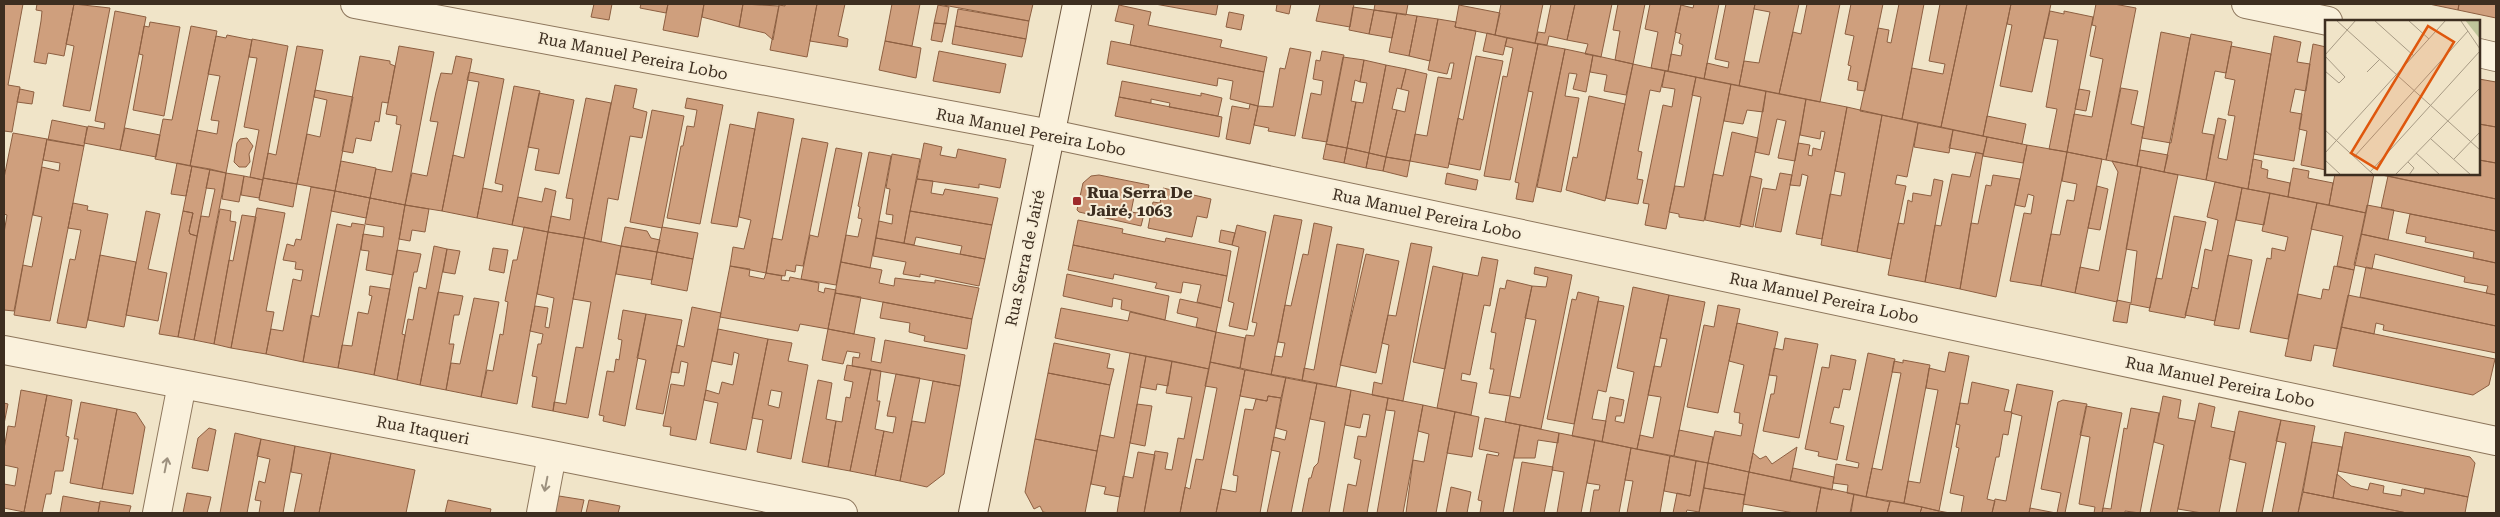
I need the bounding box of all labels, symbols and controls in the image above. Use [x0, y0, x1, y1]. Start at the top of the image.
inset map [2325, 20, 2480, 175]
street label: Rua Manuel Pereira Lobo [536, 28, 730, 84]
street label: Rua Manuel Pereira Lobo [934, 104, 1128, 160]
place label: Rua Serra De Jairé, 1063 [1087, 183, 1193, 220]
street label: Rua Manuel Pereira Lobo [1331, 185, 1524, 243]
street label: Rua Serra de Jairé [1001, 188, 1049, 328]
marker: Rua Serra De Jairé, 1063 [1071, 195, 1083, 207]
street label: Rua Manuel Pereira Lobo [1728, 269, 1921, 327]
street label: Rua Manuel Pereira Lobo [2124, 353, 2317, 411]
street label: Rua Itaqueri [375, 412, 471, 448]
one-way arrow [162, 458, 172, 474]
one-way arrow [541, 475, 551, 491]

